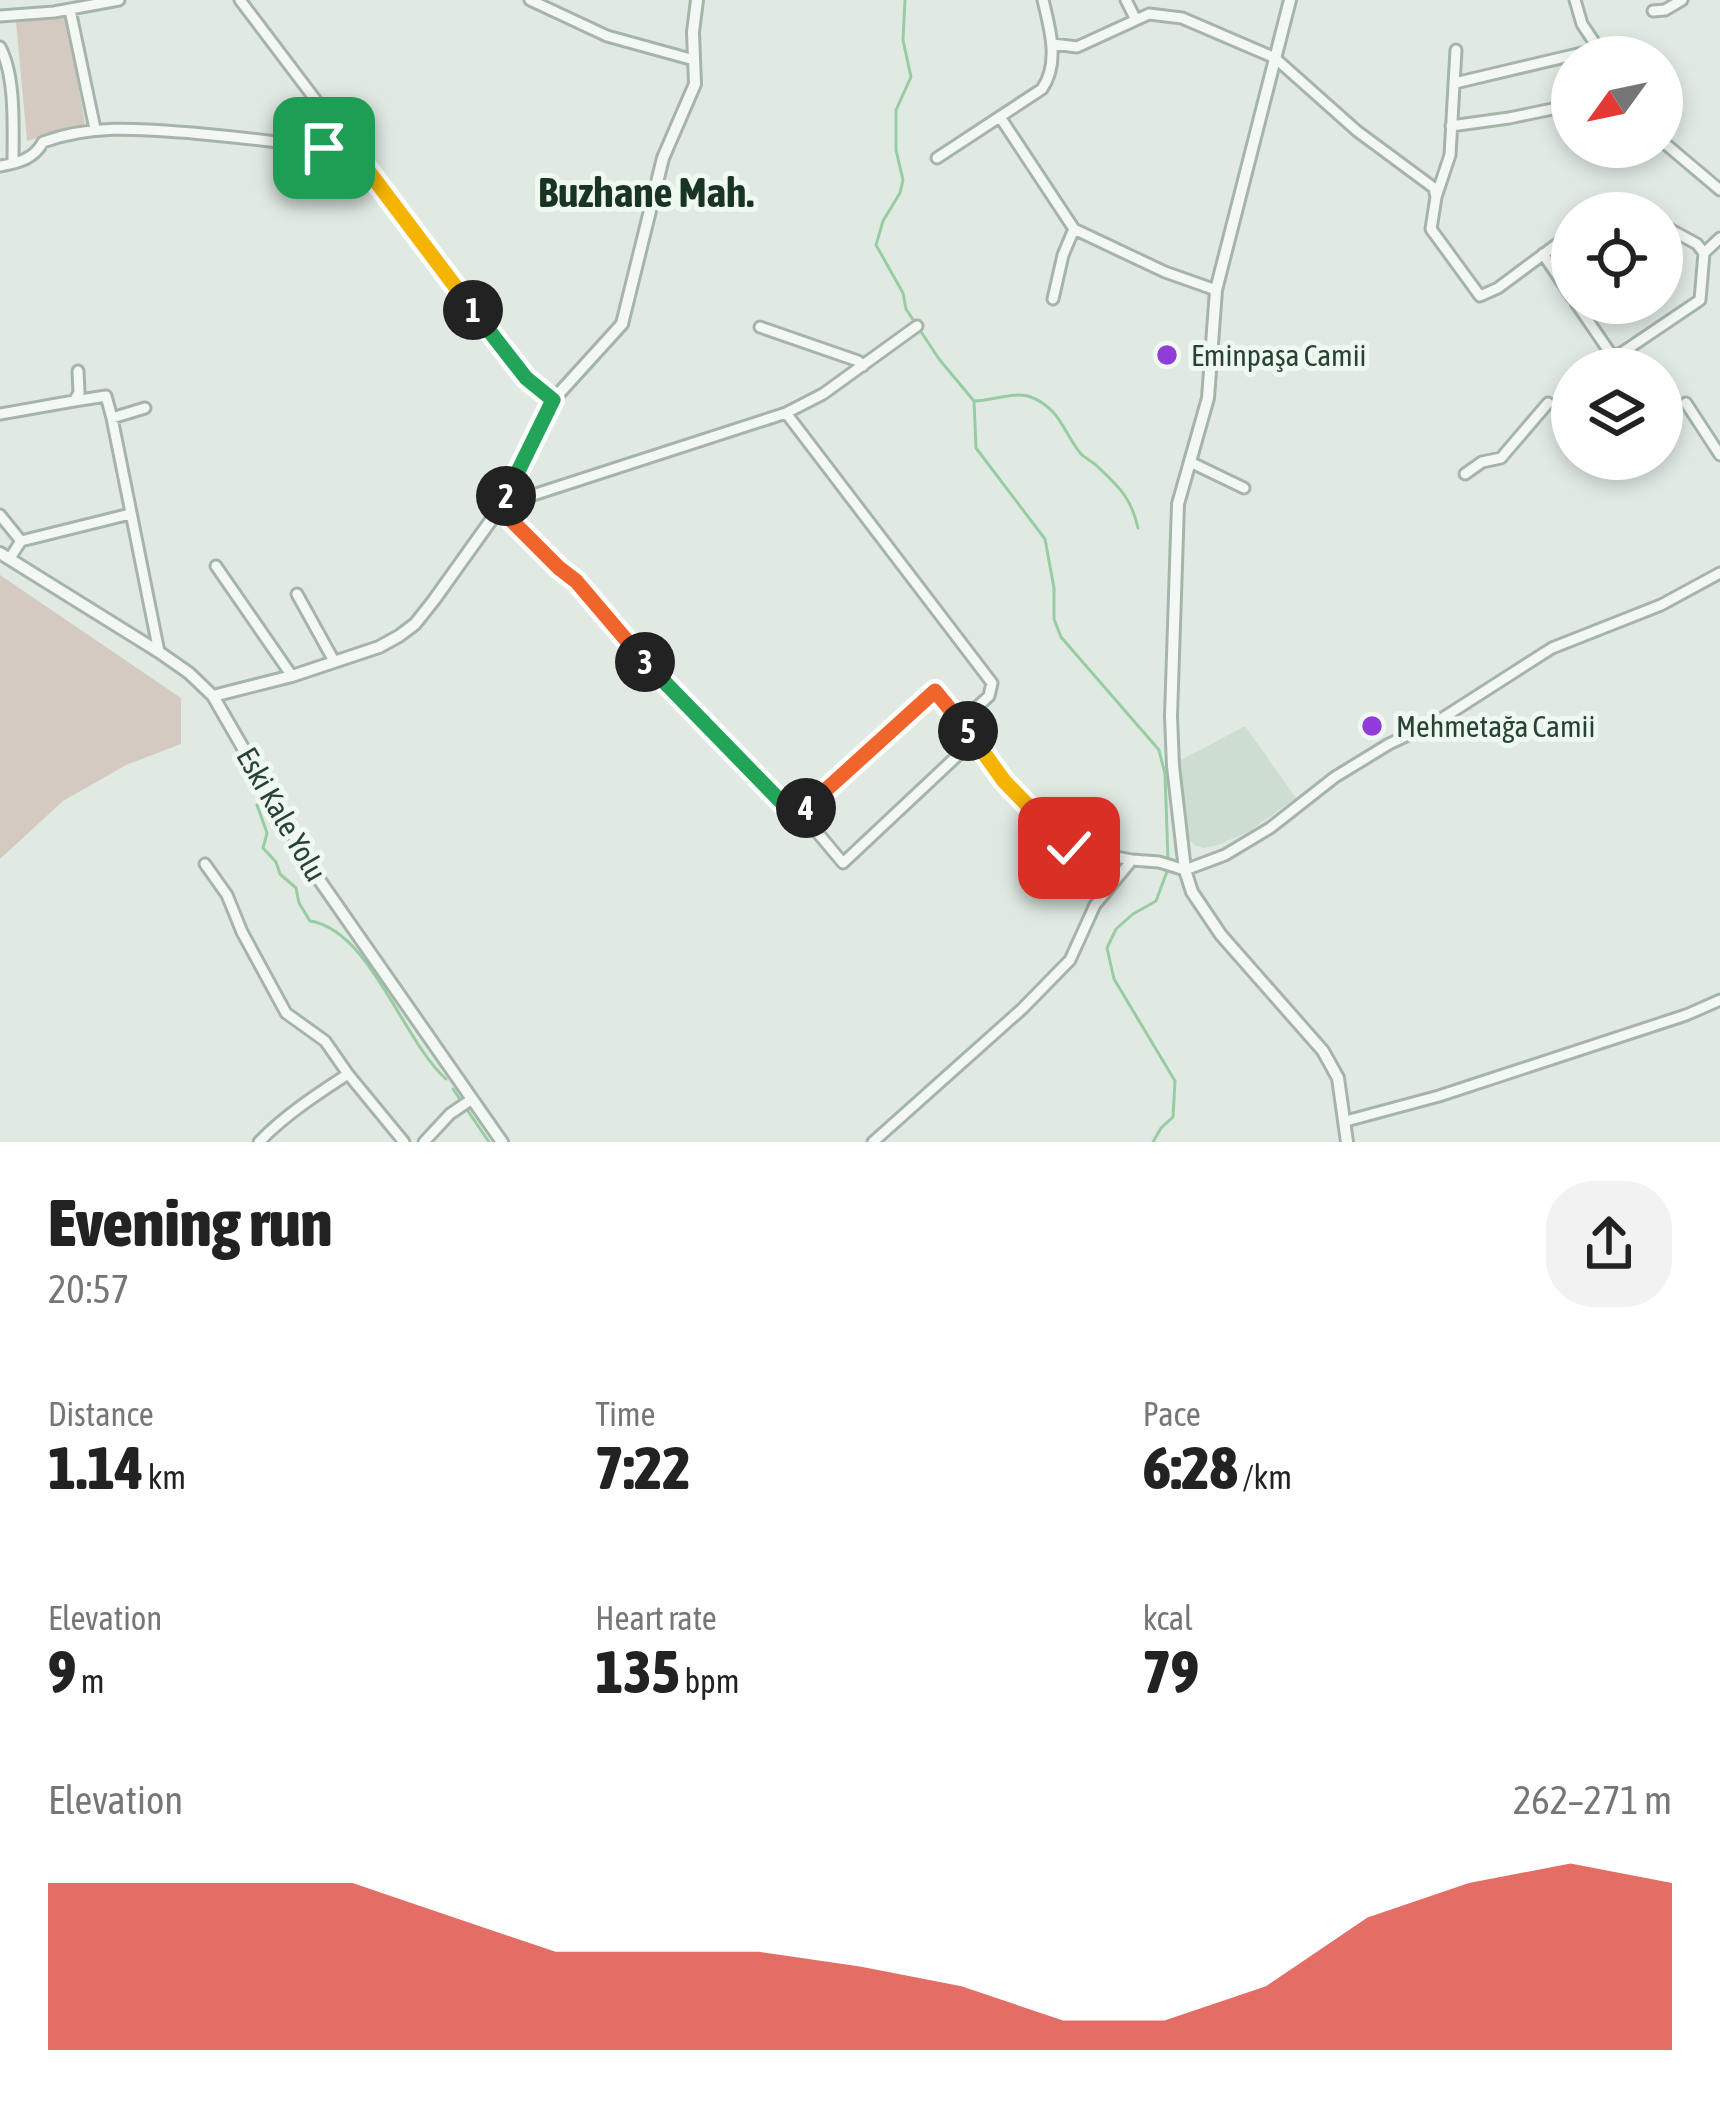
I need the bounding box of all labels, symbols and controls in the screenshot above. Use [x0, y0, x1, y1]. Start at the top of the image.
north arrow [1551, 36, 1683, 168]
map controls [1551, 36, 1683, 480]
pin [273, 97, 375, 199]
icon: arrive [291, 115, 357, 181]
district label: Buzhane Mah. [538, 168, 754, 216]
button: locate [1551, 192, 1683, 324]
pin: 1 [443, 280, 503, 340]
text: 1 [465, 291, 481, 329]
place label: Eminpaşa Camii [1191, 338, 1367, 372]
marker: Eminpaşa Camii [1154, 342, 1180, 368]
button: layers [1551, 348, 1683, 480]
pin: 2 [476, 466, 536, 526]
text: 2 [498, 477, 514, 515]
pin: 3 [615, 632, 675, 692]
text: 3 [637, 643, 653, 681]
pin: 5 [938, 701, 998, 761]
place label: Mehmetağa Camii [1396, 709, 1595, 743]
text: 5 [960, 712, 976, 750]
marker: Mehmetağa Camii [1359, 713, 1385, 739]
street label: Eski Kale Yolu [230, 741, 334, 887]
pin: 4 [776, 778, 836, 838]
text: 4 [798, 789, 814, 827]
pin [1018, 797, 1120, 899]
icon: check [1036, 815, 1102, 881]
button: share [1546, 1181, 1672, 1307]
text: Evening run [48, 1184, 333, 1260]
text: 20:57 [48, 1267, 129, 1311]
text: Distance [48, 1395, 154, 1433]
text: Time [595, 1395, 656, 1433]
text: Pace [1143, 1395, 1201, 1433]
text: 1.14 [48, 1433, 143, 1502]
text: 7:22 [595, 1433, 691, 1502]
text: 6:28 [1143, 1433, 1238, 1502]
text: km [143, 1458, 186, 1496]
text: /km [1238, 1458, 1292, 1496]
text: Elevation [48, 1599, 162, 1637]
text: Heart rate [595, 1599, 717, 1637]
text: kcal [1143, 1599, 1193, 1637]
text: 9 [48, 1637, 76, 1706]
text: 135 [595, 1637, 680, 1706]
text: 79 [1143, 1637, 1199, 1706]
text: m [76, 1662, 104, 1700]
text: bpm [680, 1662, 740, 1700]
text: Elevation [48, 1778, 183, 1822]
text: 262–271 m [1513, 1778, 1672, 1822]

